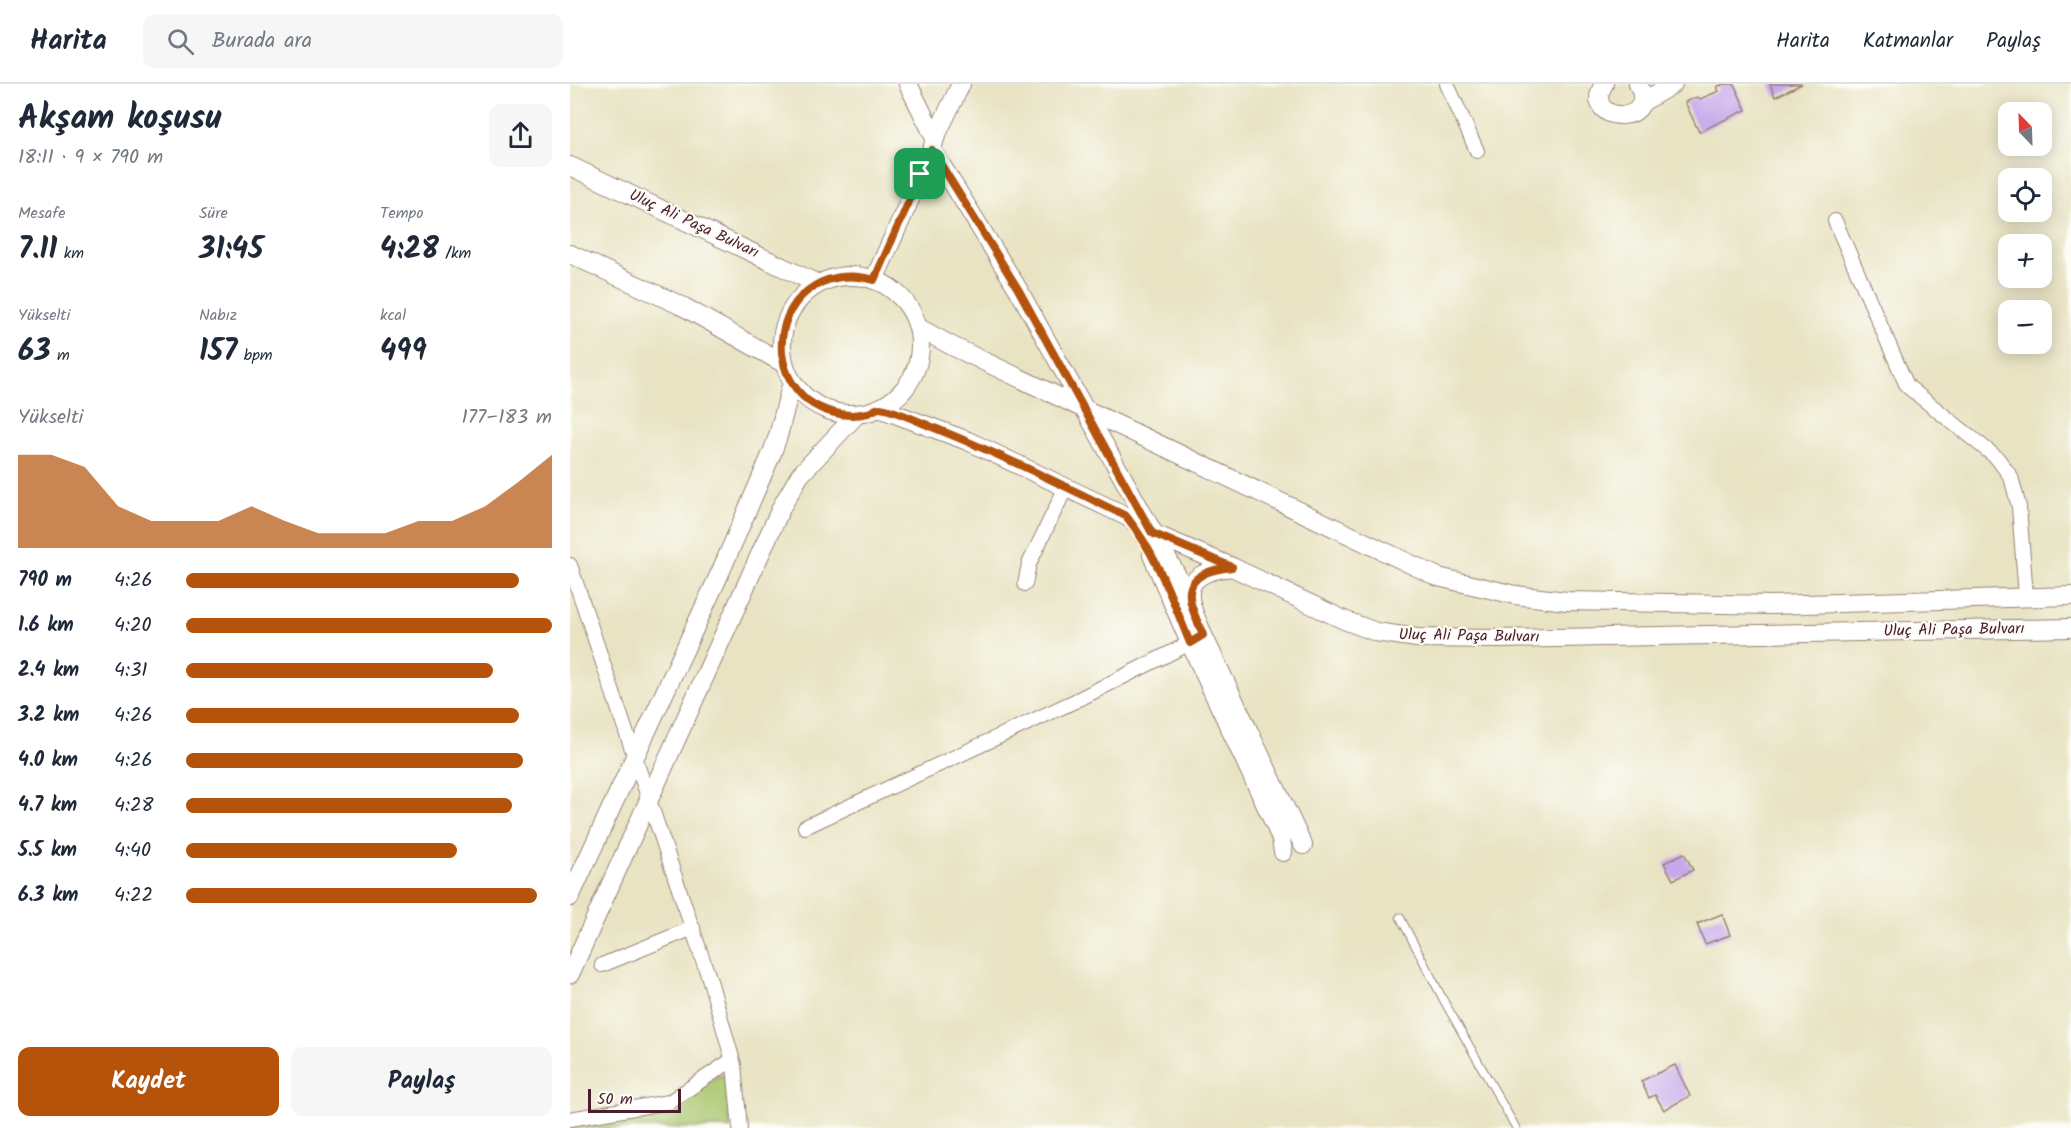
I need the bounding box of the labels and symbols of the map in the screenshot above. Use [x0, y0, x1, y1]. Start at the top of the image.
north arrow [1998, 102, 2052, 156]
pin [894, 148, 945, 199]
street label: Uluç Ali Paşa Bulvarı [625, 183, 763, 265]
street label: Uluç Ali Paşa Bulvarı [1883, 616, 2025, 644]
street label: Uluç Ali Paşa Bulvarı [1398, 622, 1540, 650]
scale bar [588, 1086, 681, 1114]

